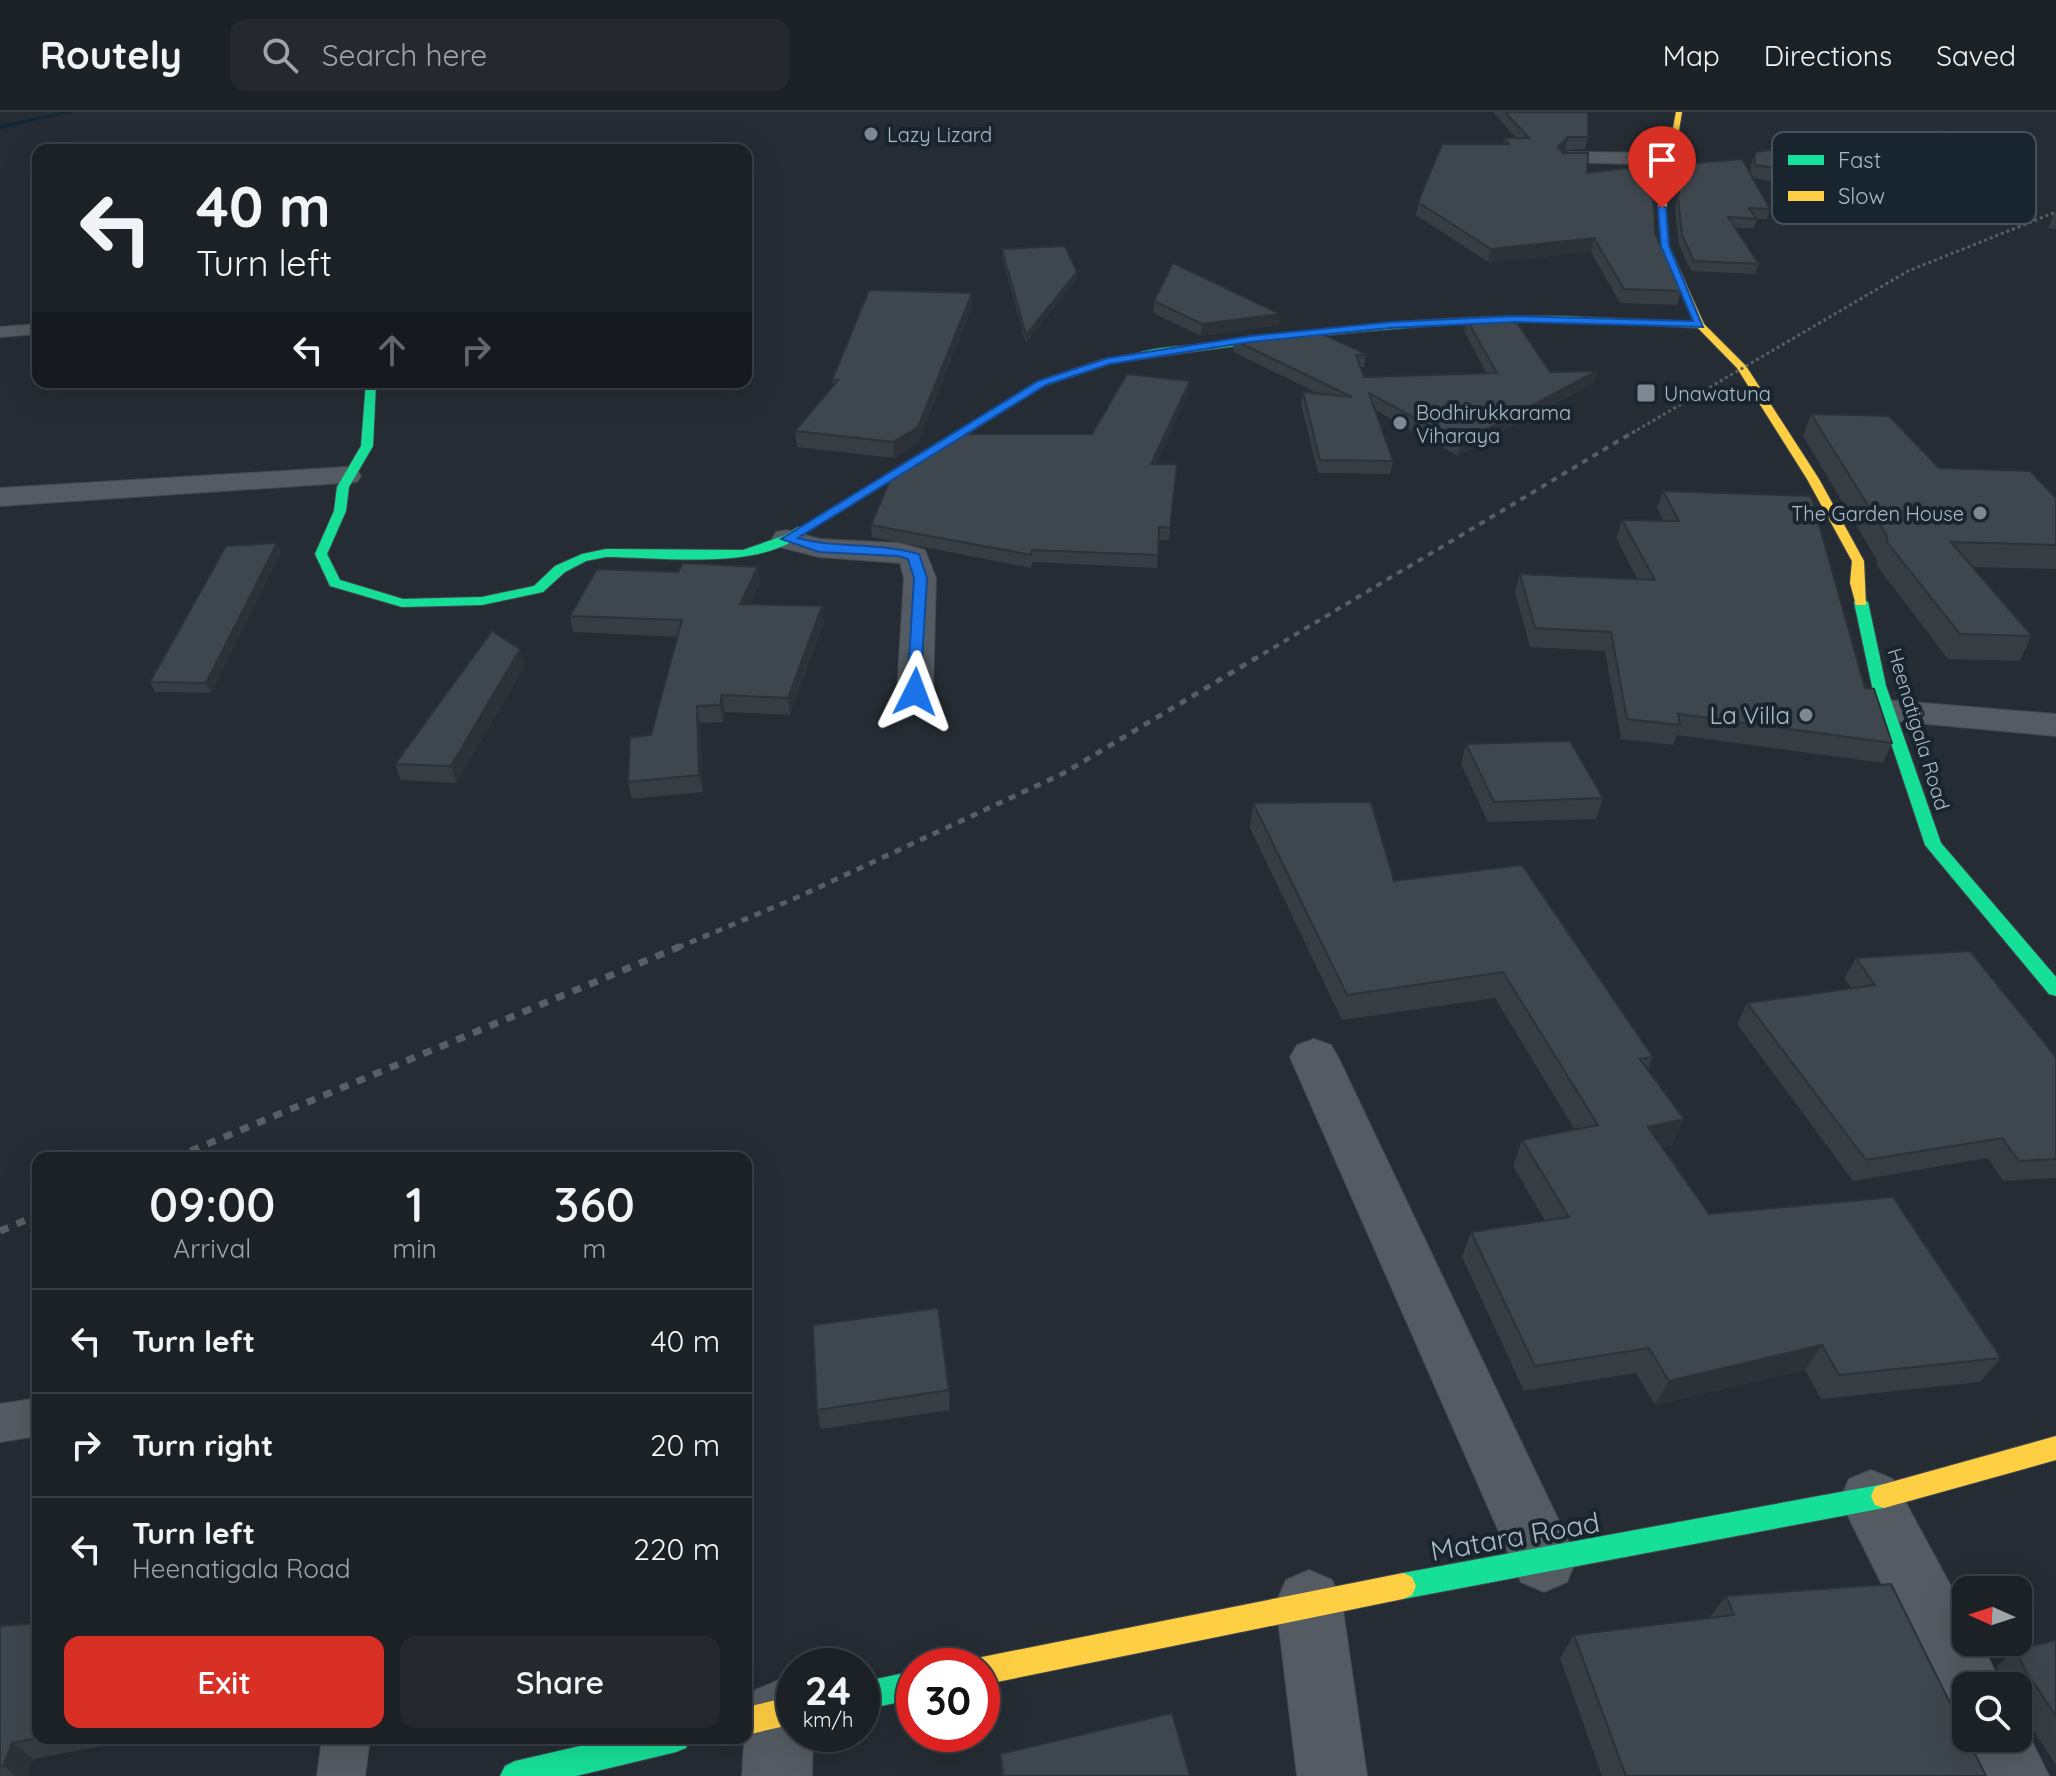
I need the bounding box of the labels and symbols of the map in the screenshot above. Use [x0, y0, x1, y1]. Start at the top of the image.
place label: Lazy Lizard [887, 122, 992, 147]
marker: Lazy Lizard [862, 125, 880, 143]
pin [1628, 126, 1696, 208]
legend [1772, 132, 2036, 224]
text: Fast [1838, 146, 1881, 174]
text: Slow [1838, 182, 1885, 210]
place label: Unawatuna [1664, 381, 1771, 406]
marker: Unawatuna [1635, 382, 1657, 404]
place label: Bodhirukkarama Viharaya [1416, 400, 1571, 448]
marker: Bodhirukkarama Viharaya [1391, 414, 1409, 432]
place label: The Garden House [1791, 501, 1964, 526]
marker: The Garden House [1971, 504, 1989, 522]
street label: Heenatigala Road [1882, 645, 1956, 813]
position arrow [873, 650, 957, 734]
place label: La Villa [1709, 700, 1790, 730]
marker: La Villa [1797, 706, 1815, 724]
street label: Matara Road [1428, 1504, 1602, 1568]
north arrow [1952, 1576, 2032, 1656]
speed limit sign: 30 [896, 1648, 1000, 1752]

